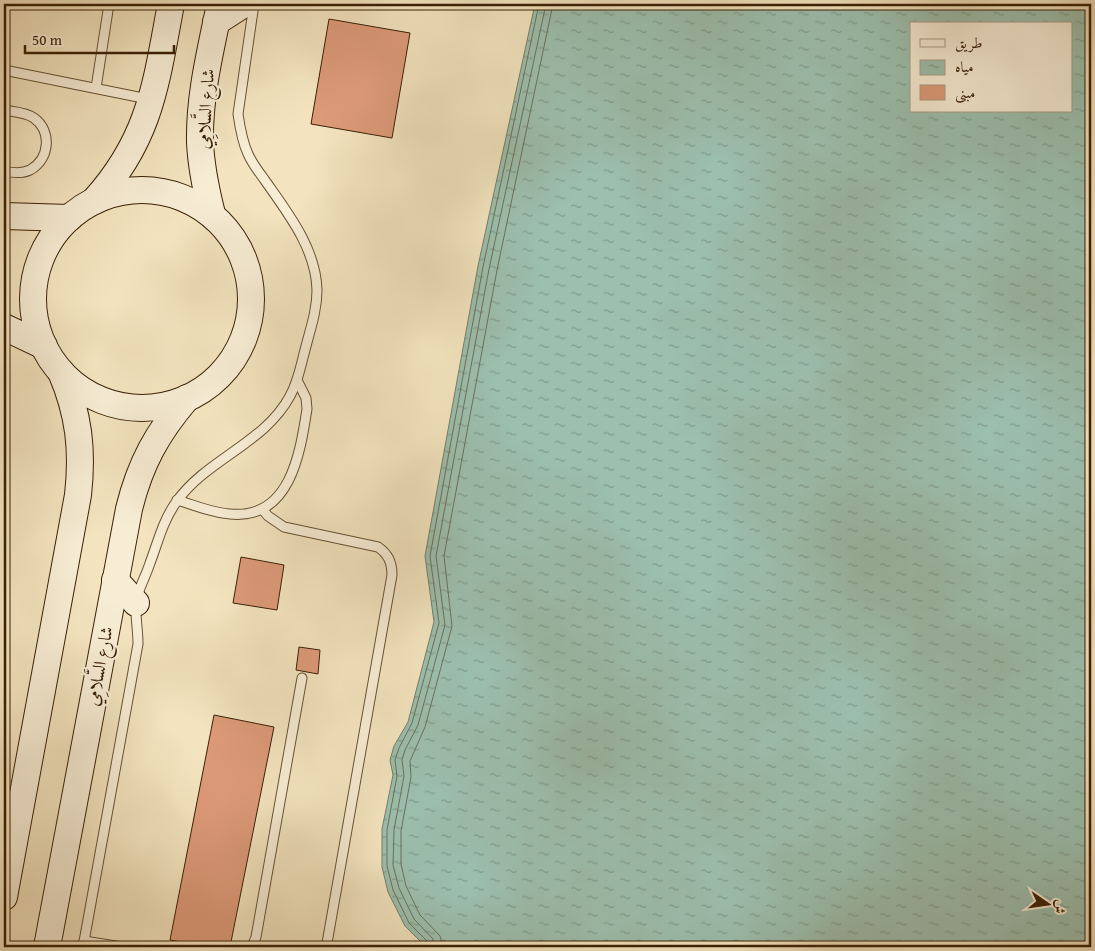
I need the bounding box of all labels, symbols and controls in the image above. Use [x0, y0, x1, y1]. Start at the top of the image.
scale bar [25, 22, 174, 54]
legend [910, 22, 1072, 112]
text: 50 m [32, 29, 63, 50]
text: طريق [955, 32, 982, 53]
text: مياه [955, 56, 973, 77]
street label: شارع السَّلامِي [188, 68, 223, 150]
text: مبنى [955, 82, 975, 104]
street label: شارع السَّلامِي [77, 624, 122, 708]
north arrow [1022, 878, 1072, 928]
text: ش [1049, 898, 1072, 916]

